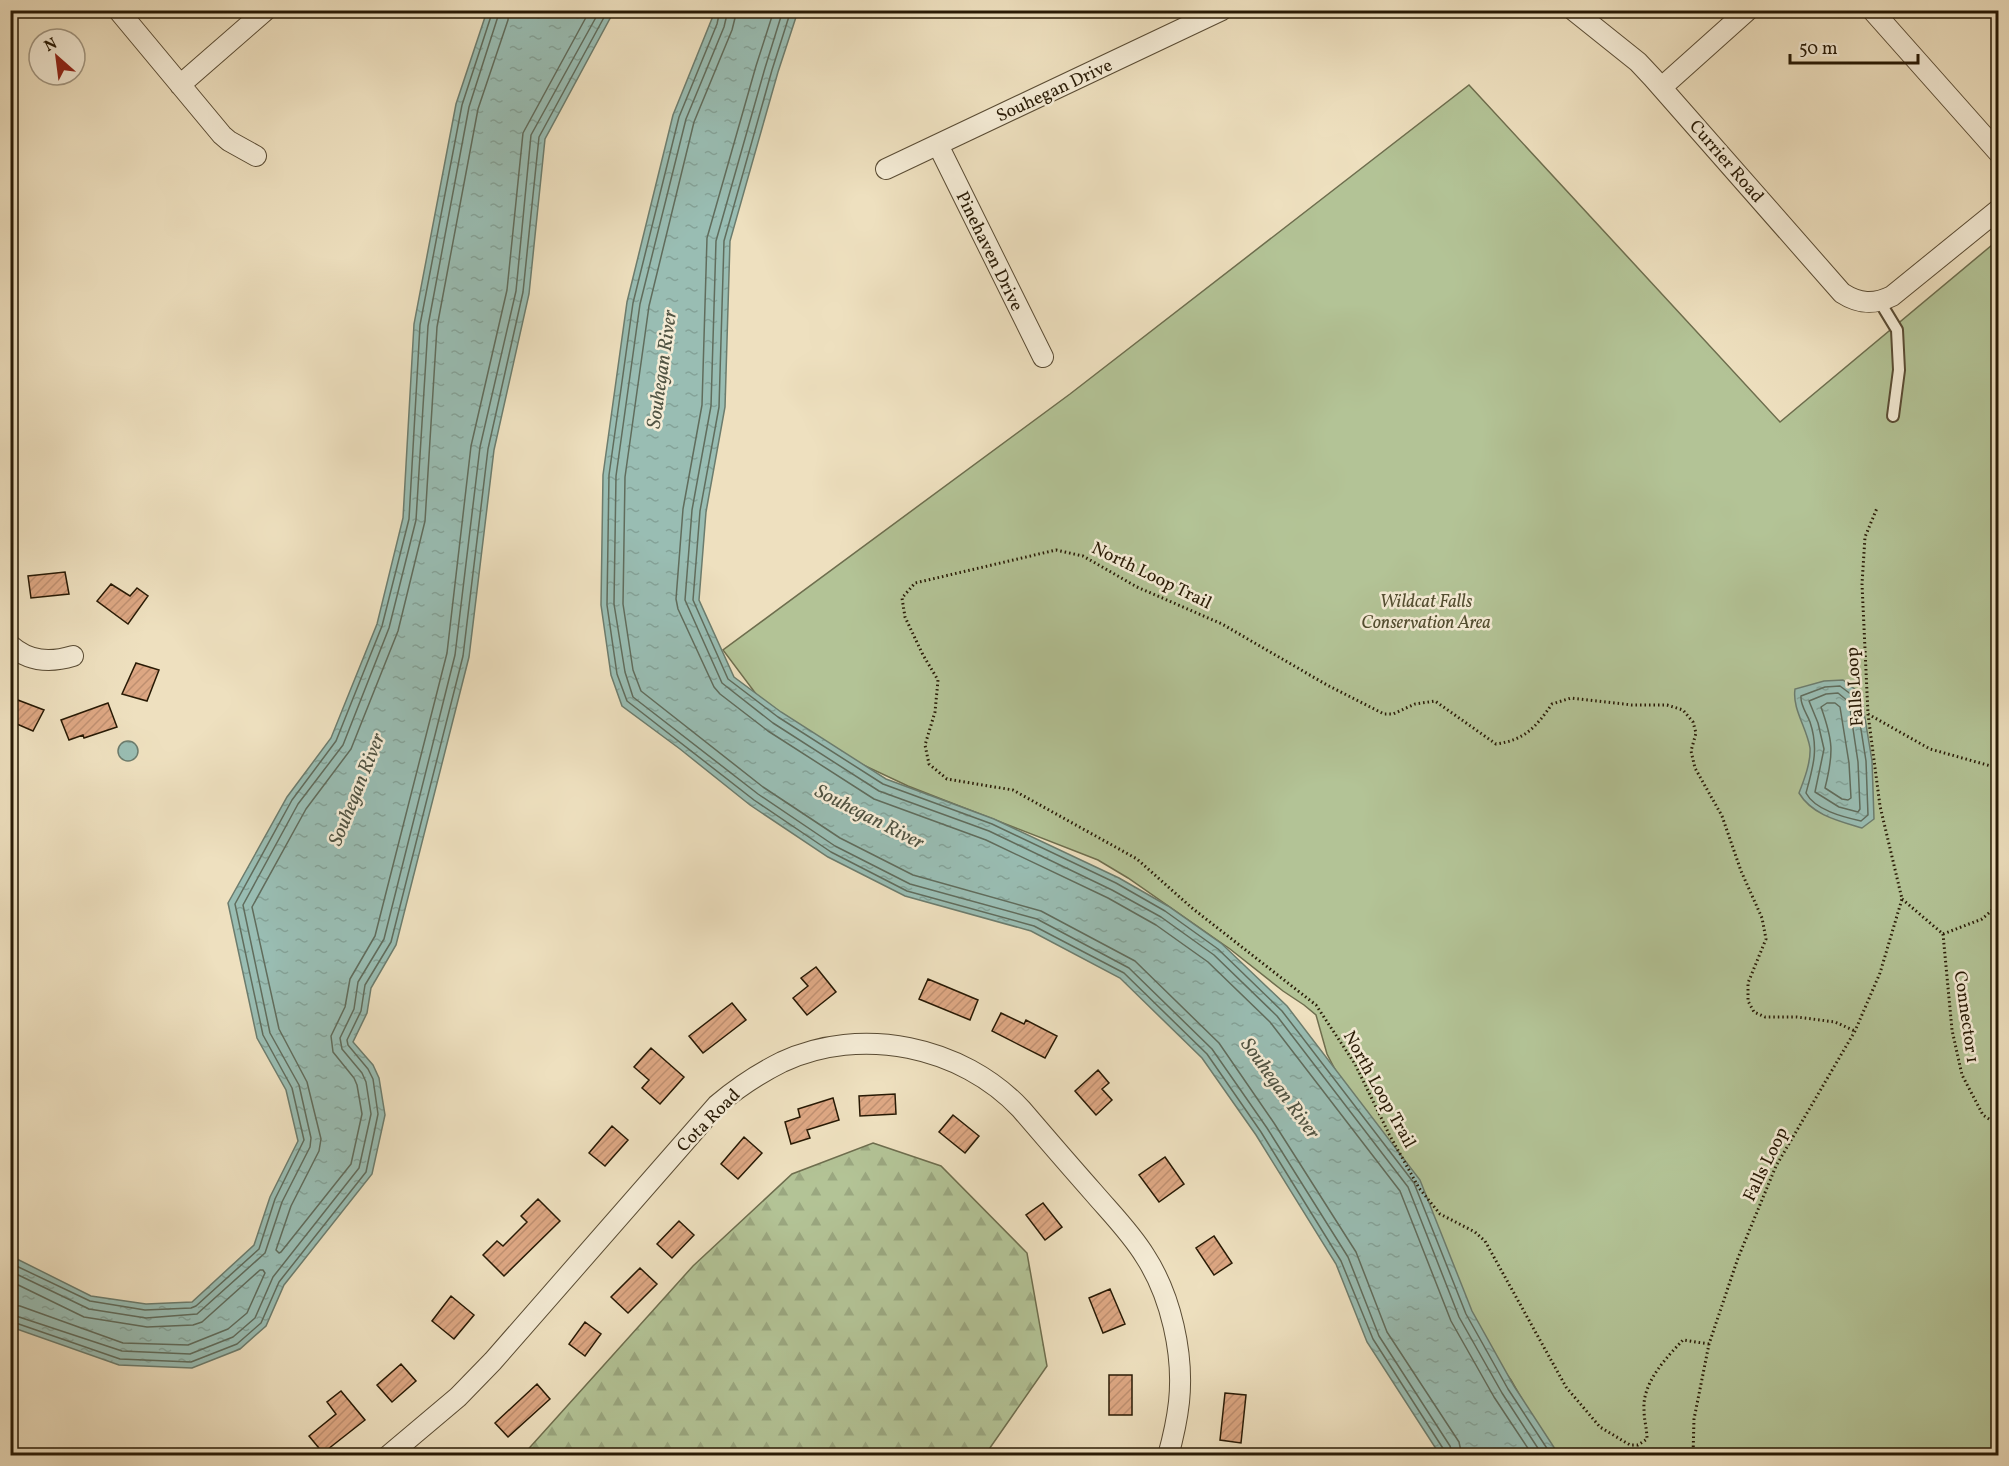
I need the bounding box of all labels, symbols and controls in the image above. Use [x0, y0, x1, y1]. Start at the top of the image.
north arrow [27, 27, 87, 87]
scale bar [1790, 27, 1918, 65]
text: N [41, 33, 62, 58]
text: 50 m [1799, 37, 1838, 62]
street label: Souhegan Drive [993, 54, 1117, 129]
street label: Currier Road [1683, 115, 1769, 209]
street label: Pinehaven Drive [949, 188, 1028, 316]
water label: Souhegan River [641, 308, 685, 430]
street label: North Loop Trail [1087, 536, 1216, 616]
park label: Wildcat Falls Conservation Area [1361, 590, 1491, 636]
street label: Falls Loop [1840, 646, 1871, 728]
water label: Souhegan River [322, 729, 393, 850]
water label: Souhegan River [810, 778, 929, 858]
street label: Connector 1 [1947, 969, 1984, 1065]
street label: North Loop Trail [1336, 1026, 1421, 1153]
water label: Souhegan River [1233, 1033, 1326, 1146]
street label: Cota Road [672, 1084, 746, 1158]
street label: Falls Loop [1738, 1123, 1795, 1206]

